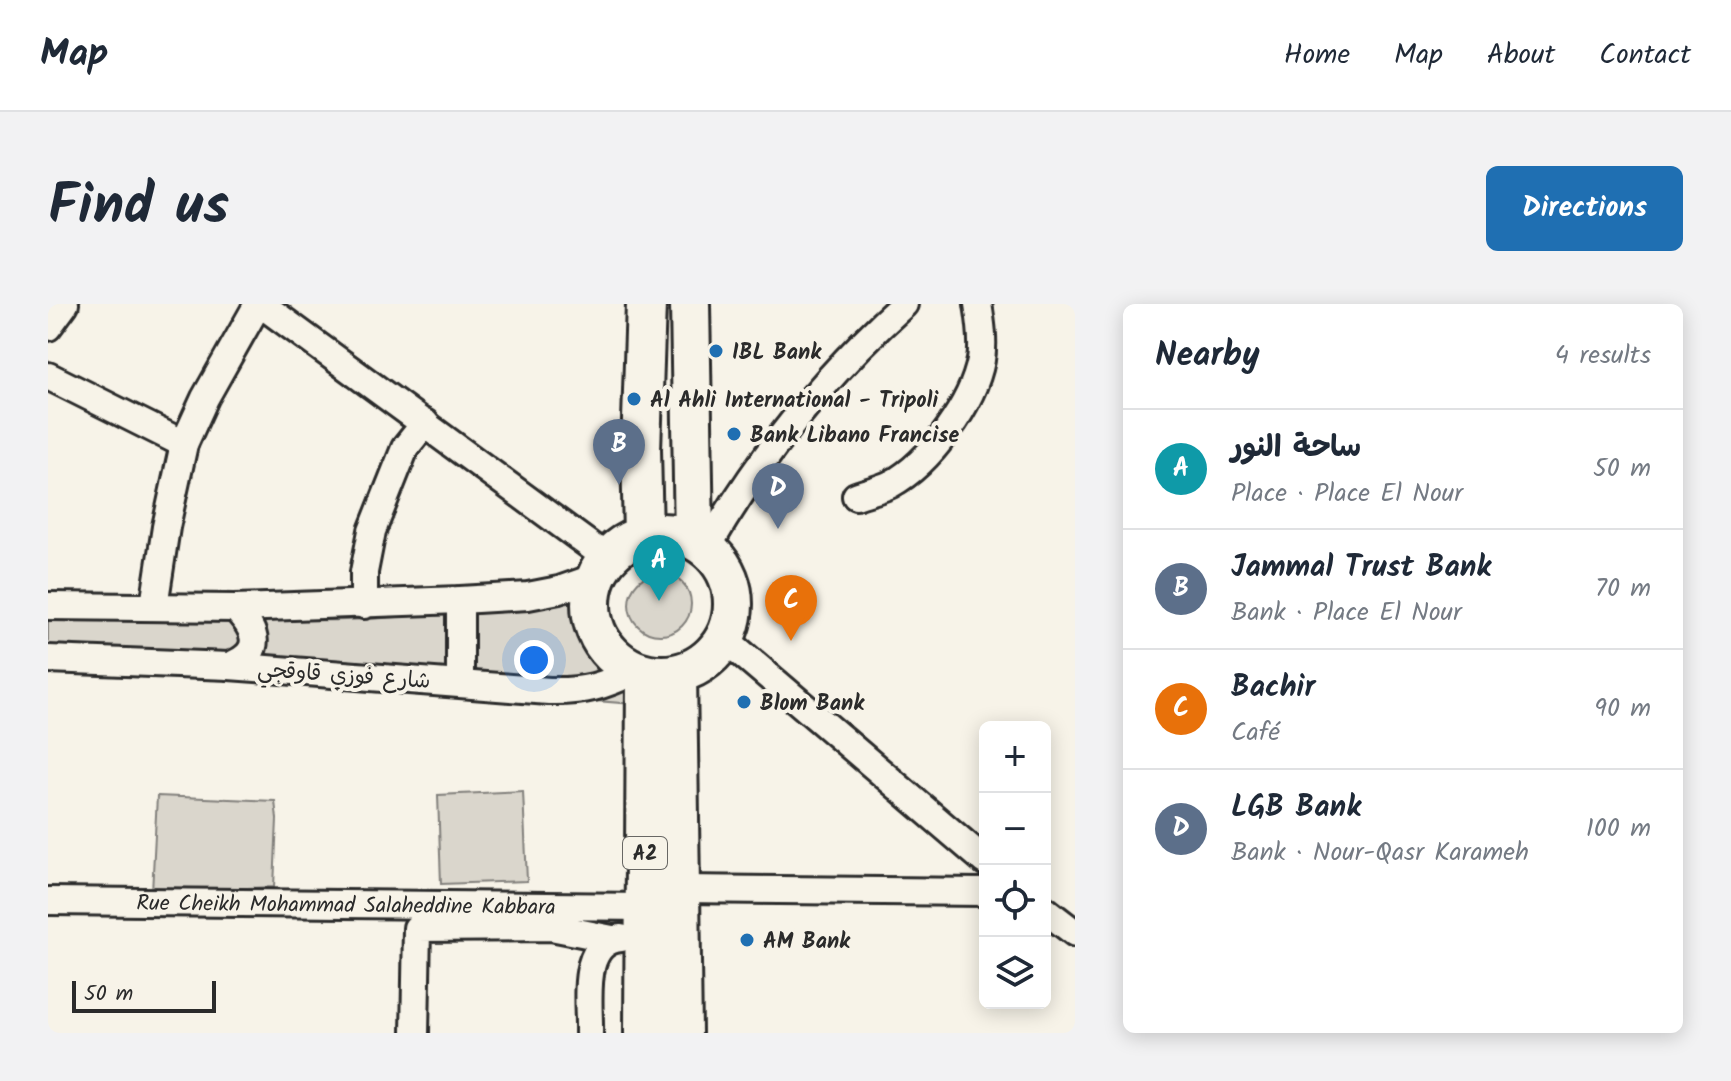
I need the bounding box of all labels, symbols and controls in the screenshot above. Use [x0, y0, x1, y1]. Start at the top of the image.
text: Map [40, 25, 109, 85]
text: Home [1284, 33, 1350, 78]
text: Map [1394, 33, 1443, 78]
text: About [1487, 33, 1555, 78]
text: Contact [1599, 33, 1691, 78]
text: Find us [48, 163, 229, 253]
button: Directions [1486, 166, 1683, 251]
text: Nearby [1155, 329, 1260, 383]
text: 4 results [1555, 335, 1651, 377]
place label: IBL Bank [732, 336, 822, 371]
marker: IBL Bank [707, 342, 725, 360]
place label: Al Ahli International - Tripoli [650, 384, 939, 419]
marker: Al Ahli International - Tripoli [625, 390, 643, 408]
pin: B [593, 419, 645, 485]
place label: Bank Libano Francise [750, 419, 960, 454]
text: ساحة النور [1231, 424, 1361, 472]
marker: Bank Libano Francise [725, 425, 743, 443]
text: A [1173, 448, 1189, 490]
text: 50 m [1593, 448, 1651, 490]
pin: D [752, 463, 804, 529]
text: Place · Place El Nour [1231, 473, 1463, 515]
pin: A [633, 535, 685, 601]
text: Jammal Trust Bank [1231, 544, 1491, 592]
text: B [1173, 568, 1189, 610]
text: 70 m [1595, 568, 1651, 610]
pin: C [765, 575, 817, 641]
text: Bank · Place El Nour [1231, 592, 1462, 634]
your location [514, 640, 554, 680]
street label: شارع فوزي قاوقجي [256, 653, 432, 700]
text: Bachir [1231, 664, 1315, 712]
place label: Blom Bank [760, 687, 865, 722]
text: C [1173, 688, 1189, 730]
text: 90 m [1594, 688, 1651, 730]
marker: Blom Bank [735, 693, 753, 711]
text: Café [1231, 712, 1280, 754]
map controls [979, 721, 1051, 1009]
button: + [979, 721, 1051, 793]
text: LGB Bank [1231, 784, 1361, 832]
button: − [979, 793, 1051, 865]
text: D [1172, 808, 1190, 850]
text: 100 m [1586, 808, 1651, 850]
text: Bank · Nour-Qasr Karameh [1231, 832, 1529, 874]
road number: A2 [623, 837, 667, 869]
button: locate [979, 865, 1051, 937]
street label: Rue Cheikh Mohammad Salaheddine Kabbara [136, 887, 556, 926]
place label: AM Bank [763, 925, 851, 960]
marker: AM Bank [738, 931, 756, 949]
button: layers [979, 937, 1051, 1009]
scale bar [72, 977, 216, 1013]
text: 50 m [84, 977, 133, 1012]

